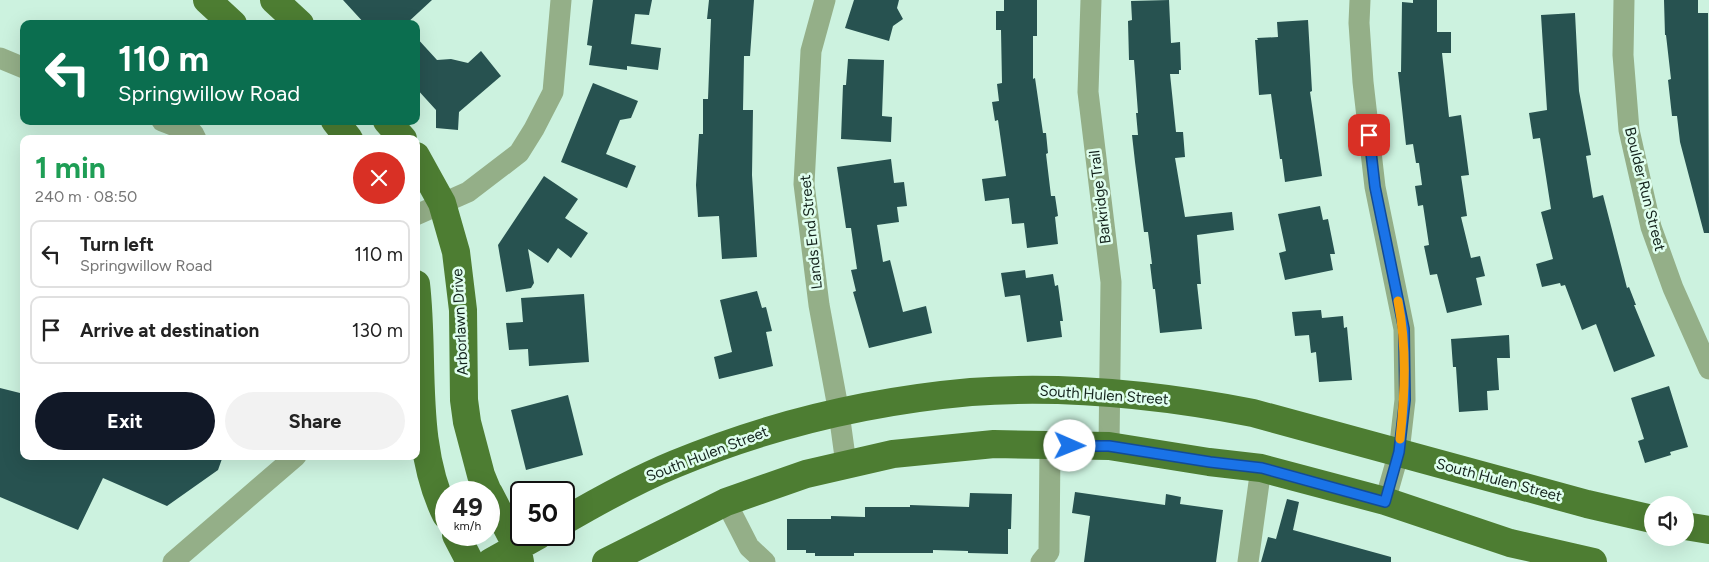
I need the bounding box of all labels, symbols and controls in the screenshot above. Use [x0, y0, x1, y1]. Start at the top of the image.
text: 110 m [118, 38, 209, 80]
icon: left [35, 40, 100, 105]
text: Springwillow Road [118, 80, 300, 107]
pin [1348, 114, 1390, 156]
icon: arrive [1355, 121, 1383, 149]
street label: Boulder Run Street [1621, 125, 1669, 253]
text: 1 min [35, 149, 106, 186]
street label: Barkridge Trail [1085, 149, 1115, 245]
button: close [353, 152, 405, 204]
street label: Lands End Street [796, 174, 826, 290]
text: 240 m · 08:50 [35, 187, 137, 206]
text: Turn left [80, 233, 154, 256]
icon: left [37, 240, 65, 268]
text: 110 m [354, 243, 403, 266]
text: Springwillow Road [80, 256, 212, 275]
street label: Arborlawn Drive [448, 268, 472, 376]
icon: arrive [37, 316, 65, 344]
text: Arrive at destination [80, 319, 259, 342]
text: 130 m [352, 319, 403, 342]
street label: South Hulen Street [1039, 382, 1169, 409]
button: Exit [35, 392, 215, 450]
button: Share [225, 392, 405, 450]
position arrow [1043, 419, 1095, 471]
street label: South Hulen Street [643, 422, 771, 486]
street label: South Hulen Street [1434, 455, 1564, 506]
speed limit sign: 50 [510, 481, 575, 546]
text: 49 [452, 492, 483, 522]
map controls [1644, 496, 1694, 546]
button: sound [1644, 496, 1694, 546]
text: km/h [454, 519, 481, 533]

